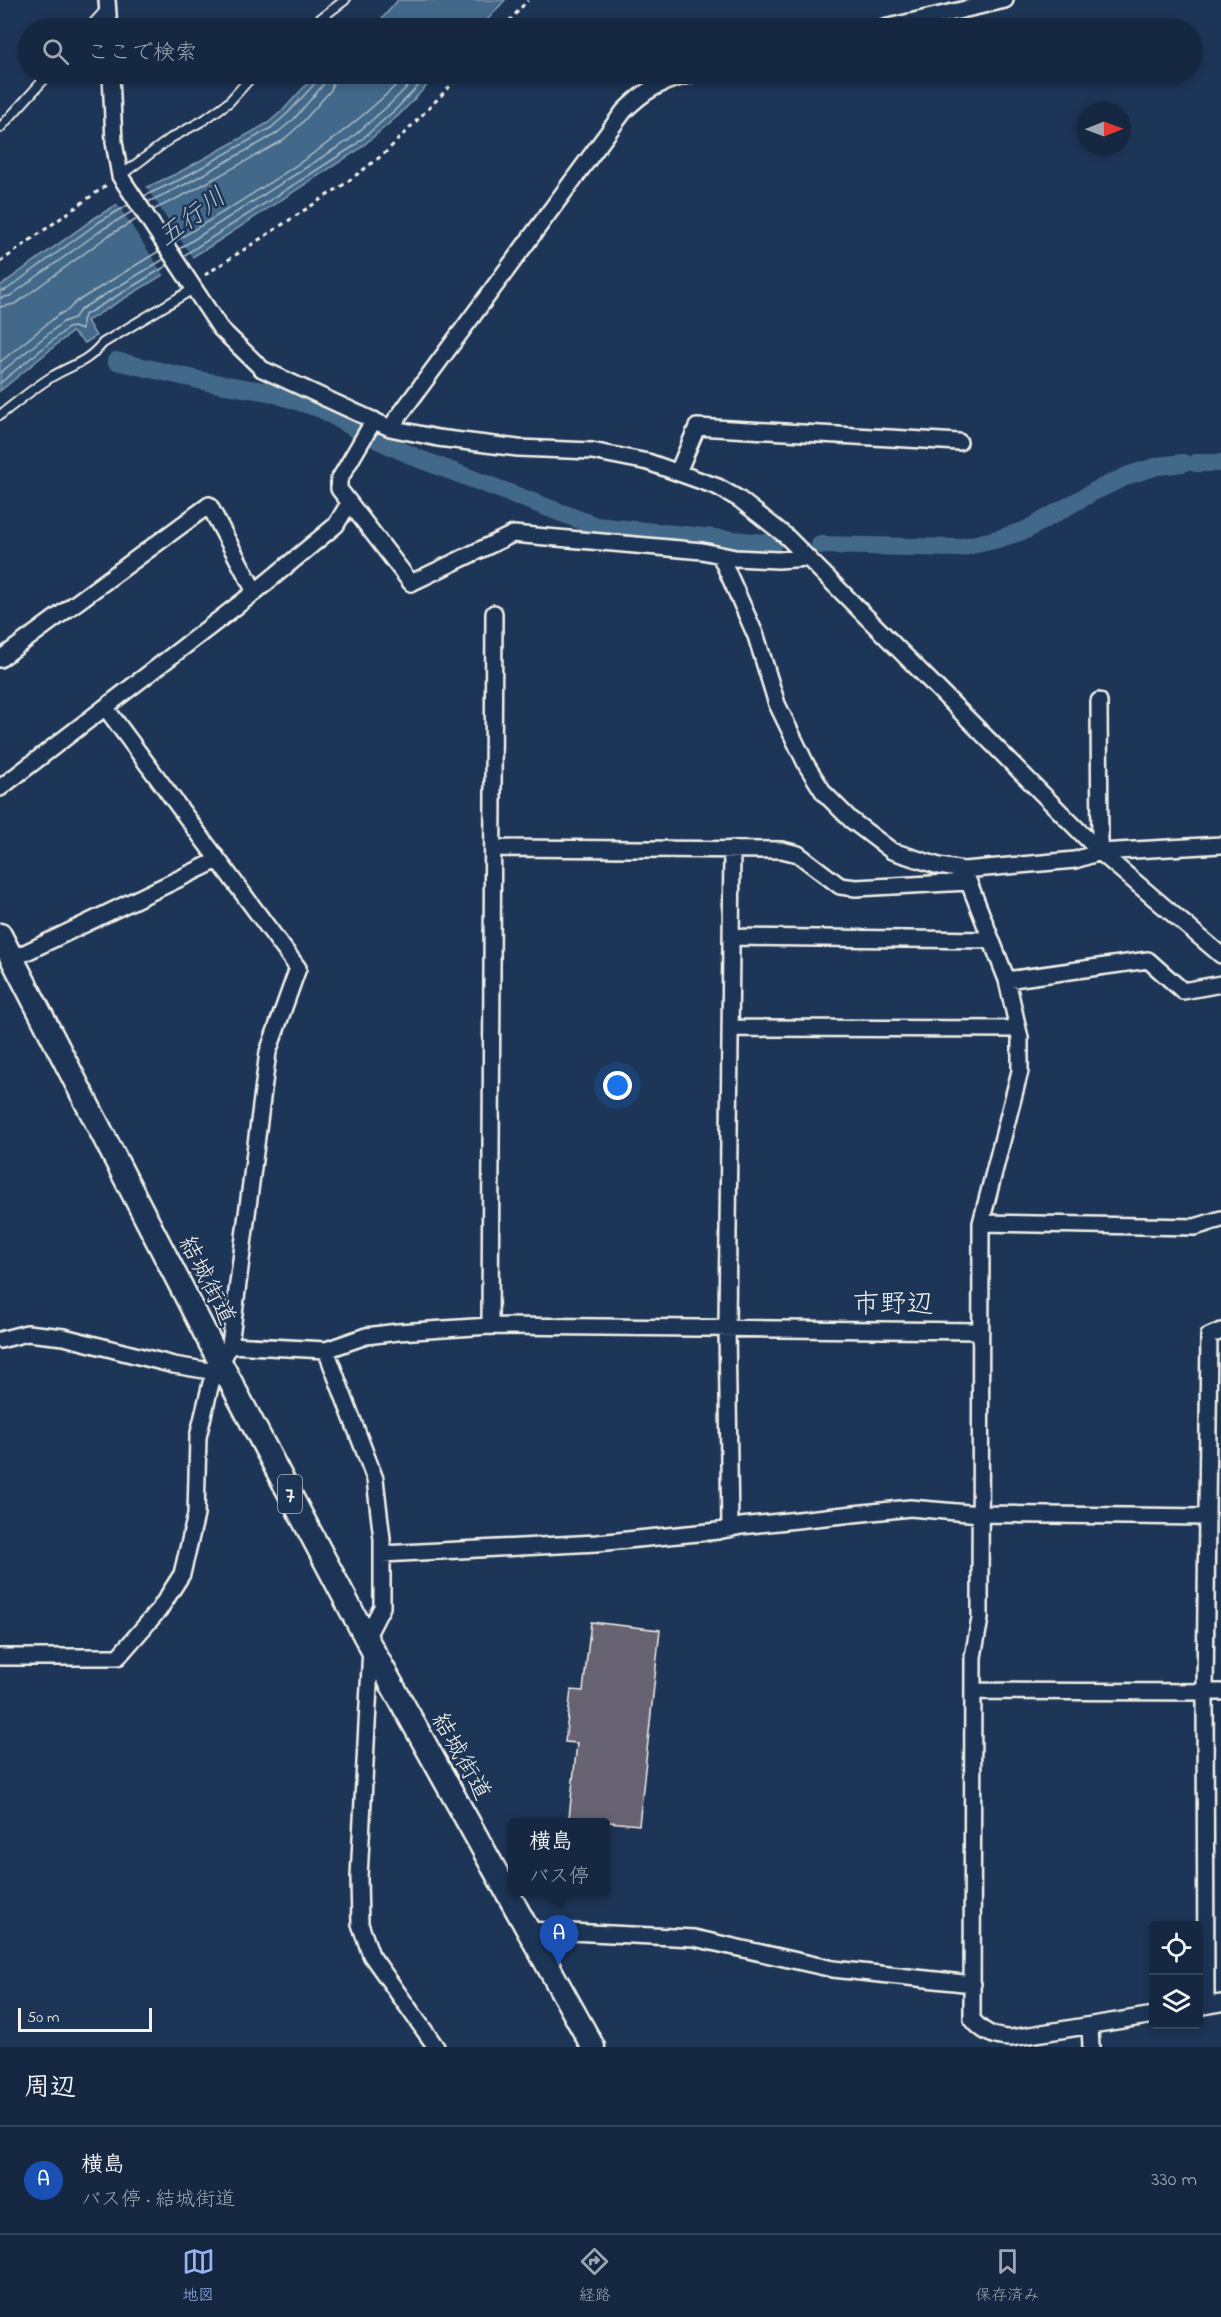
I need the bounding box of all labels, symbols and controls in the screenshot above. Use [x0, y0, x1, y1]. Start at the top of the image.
search box [18, 18, 1203, 84]
icon: search [39, 35, 72, 68]
text: ここで検索 [87, 38, 197, 70]
north arrow [1077, 102, 1131, 156]
water label: 五行川 [150, 180, 235, 257]
your location [603, 1071, 632, 1100]
street label: 結城街道 [168, 1230, 243, 1332]
district label: 市野辺 [853, 1286, 934, 1325]
road number: 7 [278, 1475, 302, 1513]
street label: 結城街道 [421, 1707, 498, 1808]
popup [508, 1818, 610, 1896]
text: 横島 [529, 1827, 573, 1859]
text: バス停 [529, 1863, 589, 1892]
pin: A [540, 1916, 578, 1965]
map controls [1149, 1921, 1203, 2029]
button: locate [1149, 1921, 1203, 1975]
button: layers [1149, 1975, 1203, 2029]
scale bar [18, 2005, 152, 2032]
text: 50 m [27, 2006, 59, 2030]
text: 周辺 [24, 2070, 76, 2108]
text: 横島 [81, 2150, 125, 2182]
text: A [37, 2166, 50, 2195]
text: 330 m [1151, 2166, 1197, 2195]
text: バス停 · 結城街道 [81, 2186, 235, 2215]
tab: 地図 [182, 2245, 215, 2308]
tab: 経路 [578, 2245, 611, 2308]
tab: 保存済み [975, 2245, 1039, 2308]

